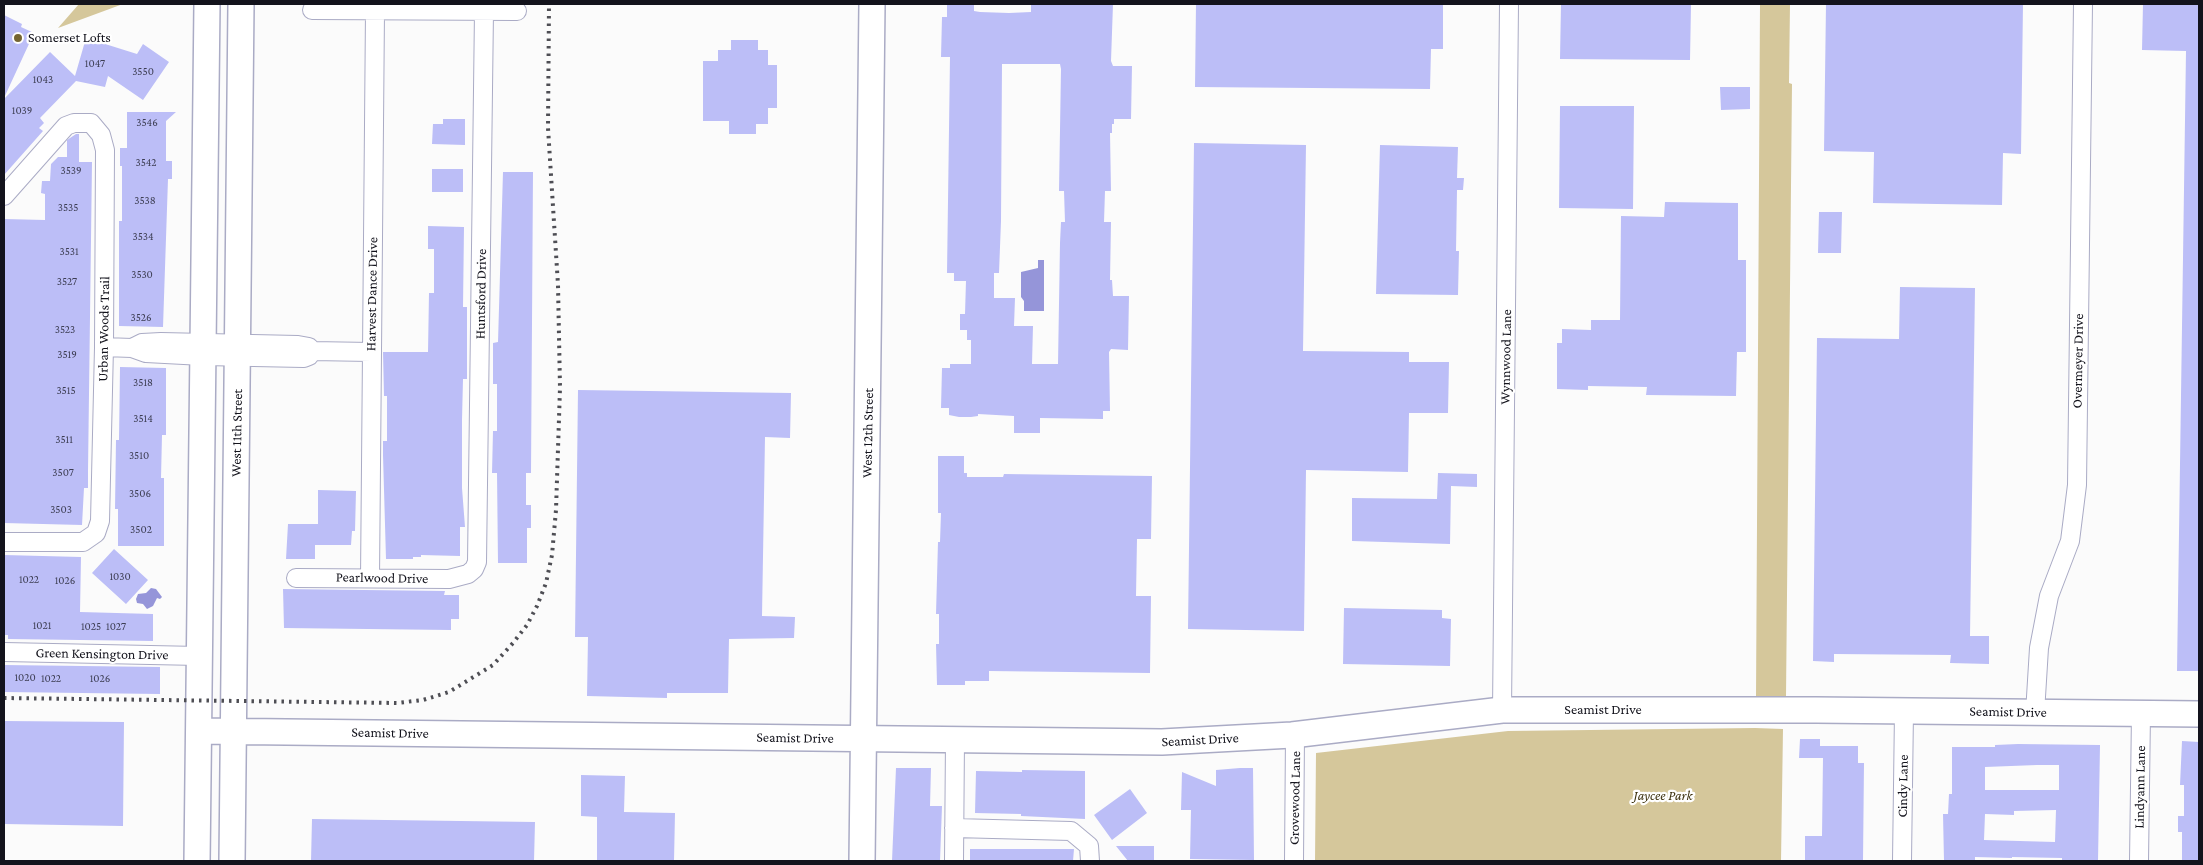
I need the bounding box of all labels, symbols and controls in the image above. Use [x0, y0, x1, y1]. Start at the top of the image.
place label: Somerset Lofts [28, 30, 111, 46]
marker: Somerset Lofts [12, 32, 24, 44]
house number: 1047 [85, 57, 105, 71]
house number: 3550 [132, 65, 154, 79]
house number: 1043 [33, 73, 53, 87]
house number: 1039 [12, 104, 32, 118]
house number: 3546 [136, 116, 158, 130]
house number: 3542 [135, 156, 157, 170]
house number: 3539 [60, 164, 82, 178]
house number: 3538 [134, 194, 156, 208]
house number: 3535 [58, 201, 78, 215]
house number: 3534 [132, 230, 154, 244]
street label: Harvest Dance Drive [363, 237, 381, 351]
house number: 3531 [59, 245, 79, 259]
street label: Huntsford Drive [472, 249, 490, 339]
house number: 3530 [131, 268, 153, 282]
house number: 3527 [57, 275, 77, 289]
street label: Urban Woods Trail [95, 276, 113, 382]
street label: Wynnwood Lane [1497, 309, 1515, 405]
house number: 3526 [131, 311, 151, 325]
street label: Overmeyer Drive [2069, 313, 2087, 409]
house number: 3523 [55, 323, 75, 337]
house number: 3519 [57, 348, 77, 362]
house number: 3518 [133, 376, 153, 390]
house number: 3515 [56, 384, 76, 398]
street label: West 12th Street [859, 388, 877, 478]
street label: West 11th Street [228, 389, 246, 477]
house number: 3514 [133, 412, 153, 426]
house number: 3511 [55, 433, 73, 447]
house number: 3510 [129, 449, 149, 463]
house number: 3507 [52, 466, 74, 480]
house number: 3506 [129, 487, 151, 501]
house number: 3503 [50, 503, 72, 517]
house number: 3502 [130, 523, 152, 537]
street label: Pearlwood Drive [336, 569, 428, 587]
house number: 1030 [109, 570, 131, 584]
house number: 1022 [19, 573, 39, 587]
house number: 1026 [55, 574, 75, 588]
house number: 1021 [33, 619, 51, 633]
house number: 1025 [81, 620, 101, 634]
house number: 1027 [106, 620, 126, 634]
street label: Green Kensington Drive [35, 644, 169, 664]
house number: 1020 [14, 671, 36, 685]
house number: 1022 [41, 672, 61, 686]
house number: 1026 [90, 672, 110, 686]
street label: Seamist Drive [1564, 702, 1642, 718]
street label: Seamist Drive [1969, 703, 2047, 721]
street label: Seamist Drive [351, 724, 429, 742]
street label: Seamist Drive [756, 729, 834, 747]
street label: Seamist Drive [1161, 730, 1239, 750]
street label: Lindyann Lane [2131, 745, 2149, 829]
street label: Grovewood Lane [1286, 751, 1304, 845]
street label: Cindy Lane [1894, 754, 1912, 818]
park label: Jaycee Park [1634, 788, 1692, 804]

